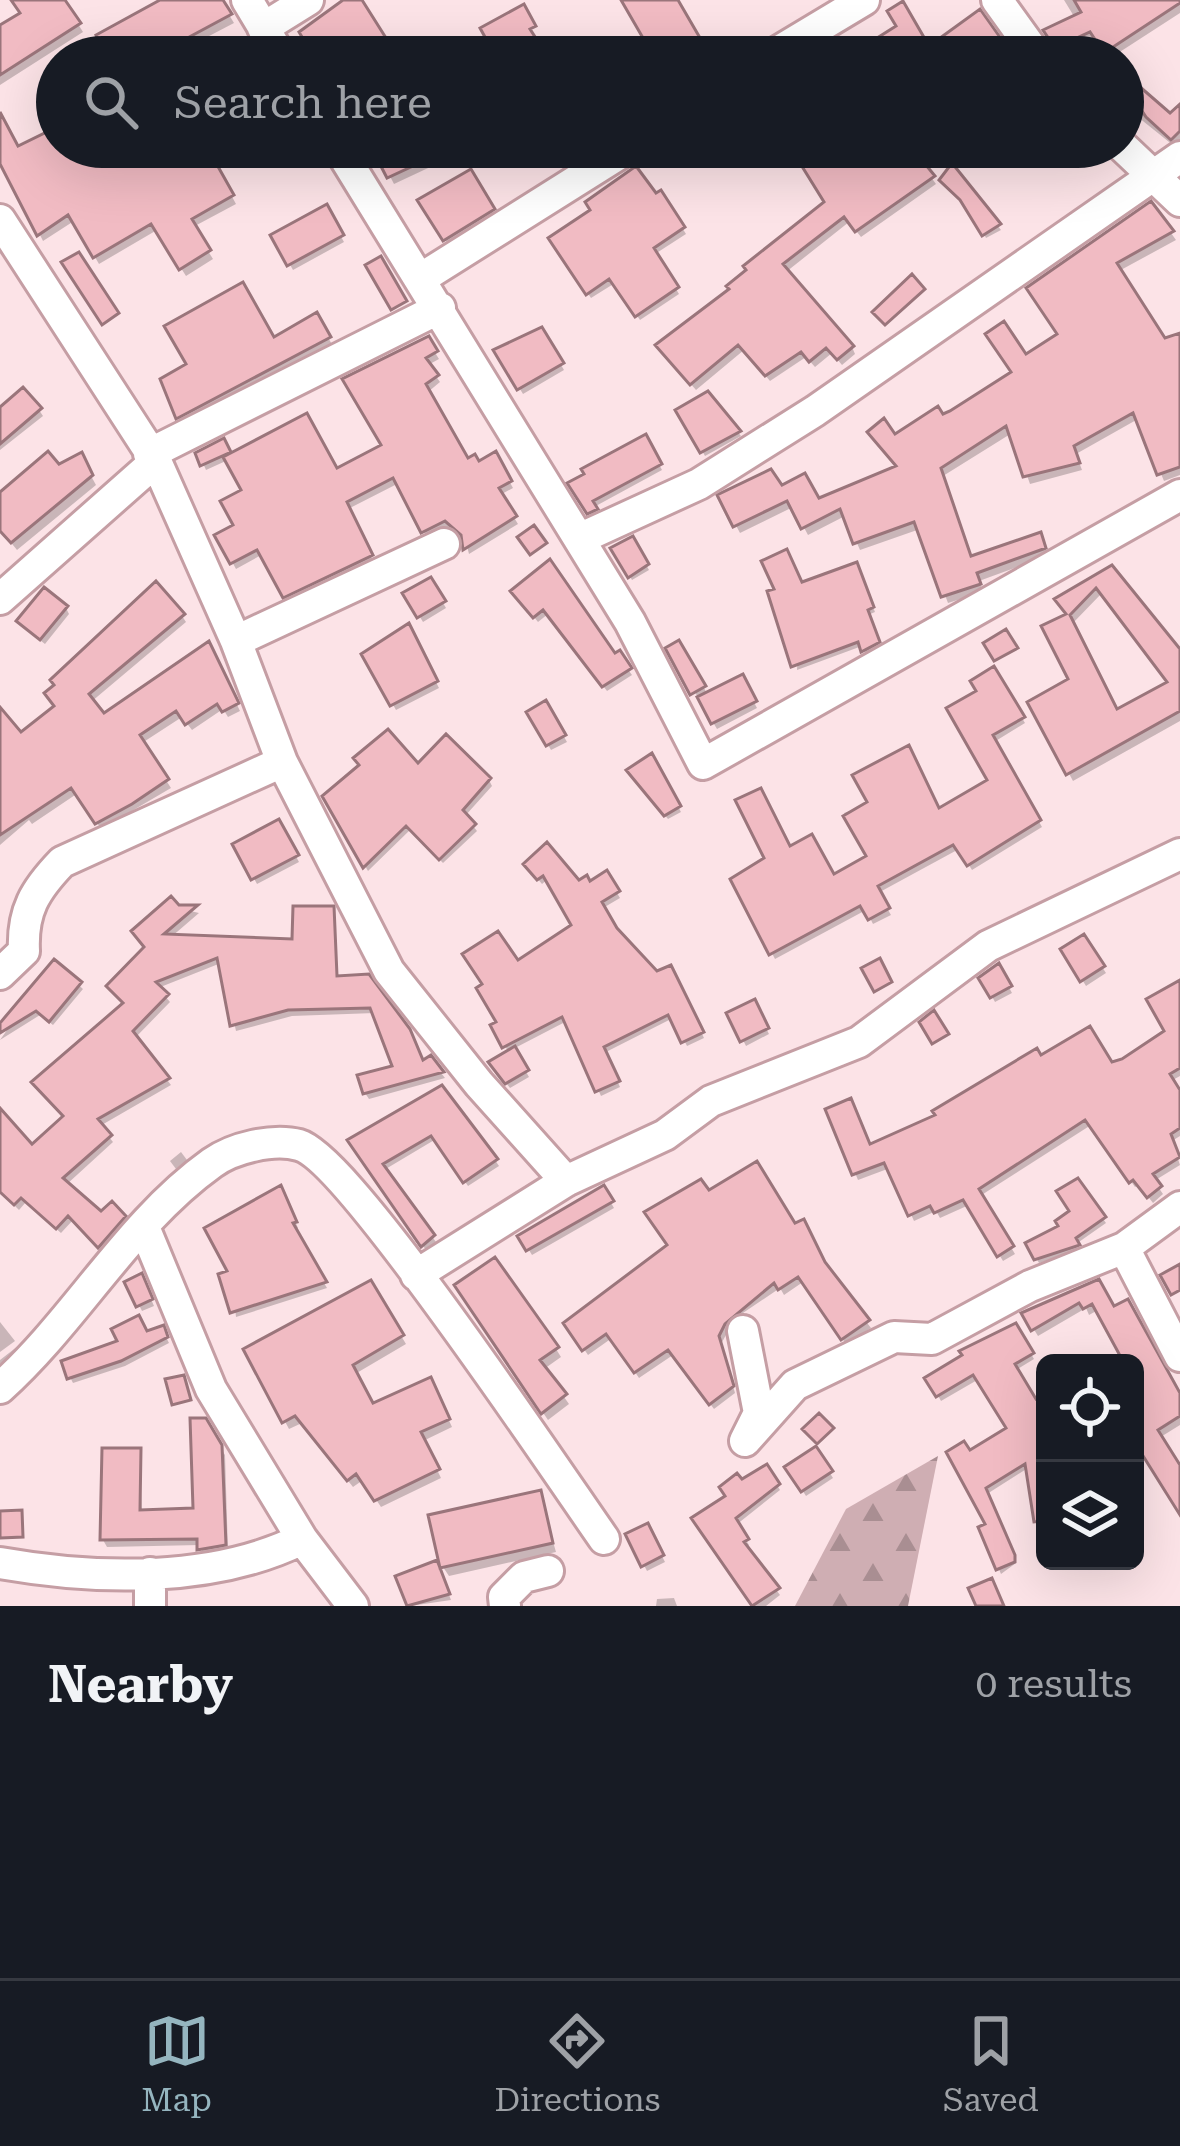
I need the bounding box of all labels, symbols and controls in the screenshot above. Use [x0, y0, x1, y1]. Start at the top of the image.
search box [36, 36, 1144, 168]
icon: search [78, 69, 144, 135]
text: Search here [174, 76, 432, 129]
map controls [1036, 1354, 1144, 1570]
button: locate [1036, 1354, 1144, 1462]
button: layers [1036, 1462, 1144, 1570]
text: Nearby [48, 1655, 233, 1714]
text: 0 results [975, 1661, 1132, 1707]
tab: Map [141, 2008, 212, 2119]
tab: Directions [494, 2008, 660, 2119]
tab: Saved [943, 2008, 1039, 2119]

